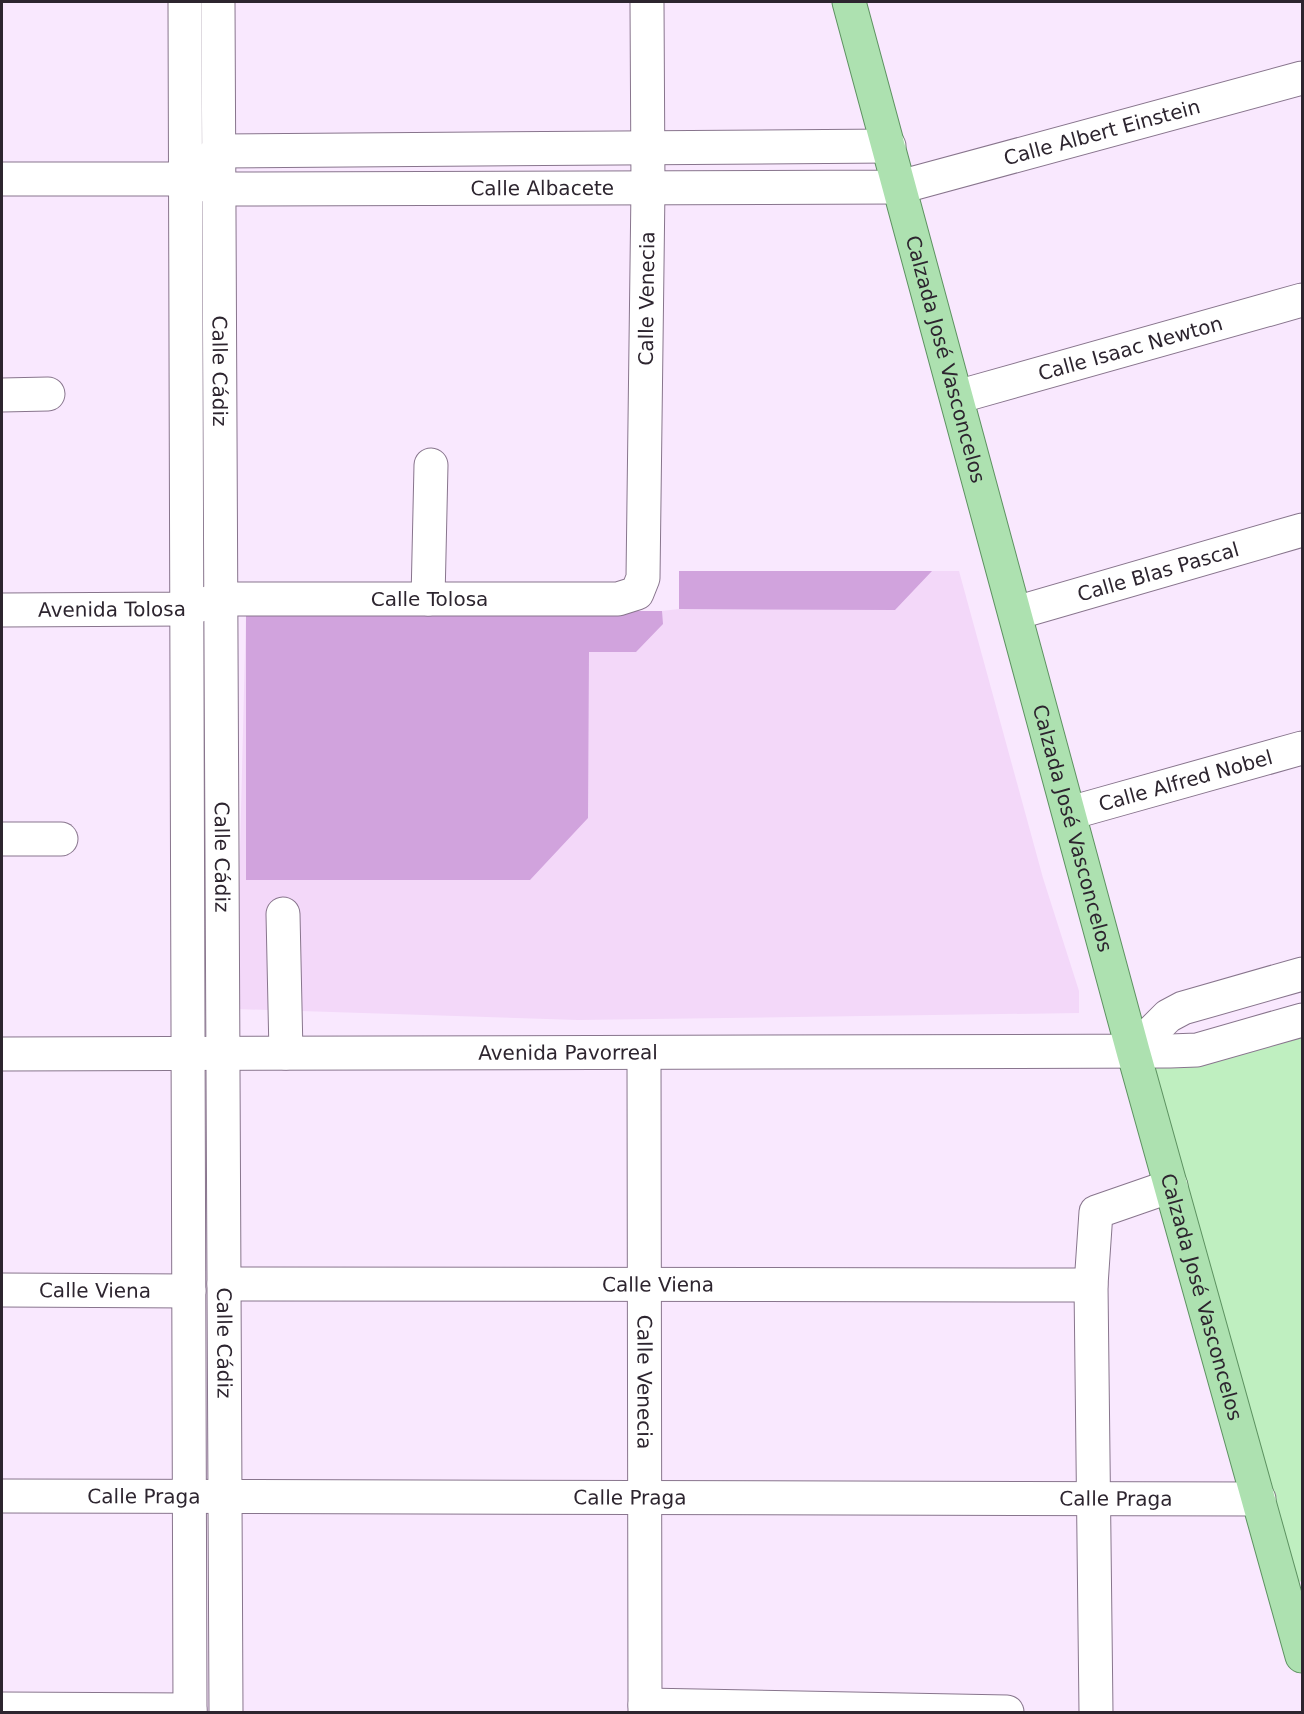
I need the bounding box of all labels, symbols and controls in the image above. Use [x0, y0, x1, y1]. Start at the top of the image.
street label: Calle Albert Einstein [1001, 94, 1203, 170]
street label: Calle Albacete [470, 176, 614, 200]
street label: Calle Venecia [634, 231, 659, 366]
street label: Calzada José Vasconcelos [901, 233, 991, 486]
street label: Calle Isaac Newton [1035, 311, 1225, 386]
street label: Calle Cádiz [207, 315, 232, 427]
street label: Calle Blas Pascal [1075, 537, 1242, 607]
street label: Calle Tolosa [371, 587, 488, 611]
street label: Avenida Tolosa [38, 597, 186, 622]
street label: Calzada José Vasconcelos [1028, 702, 1118, 955]
street label: Calle Alfred Nobel [1096, 745, 1275, 816]
street label: Calle Cádiz [210, 801, 234, 913]
street label: Avenida Pavorreal [478, 1040, 658, 1065]
street label: Calzada José Vasconcelos [1156, 1171, 1248, 1423]
street label: Calle Viena [602, 1272, 714, 1297]
street label: Calle Viena [39, 1278, 151, 1303]
street label: Calle Cádiz [212, 1287, 237, 1399]
street label: Calle Venecia [632, 1315, 657, 1449]
street label: Calle Praga [87, 1484, 201, 1508]
street label: Calle Praga [573, 1485, 687, 1510]
street label: Calle Praga [1059, 1487, 1173, 1511]

